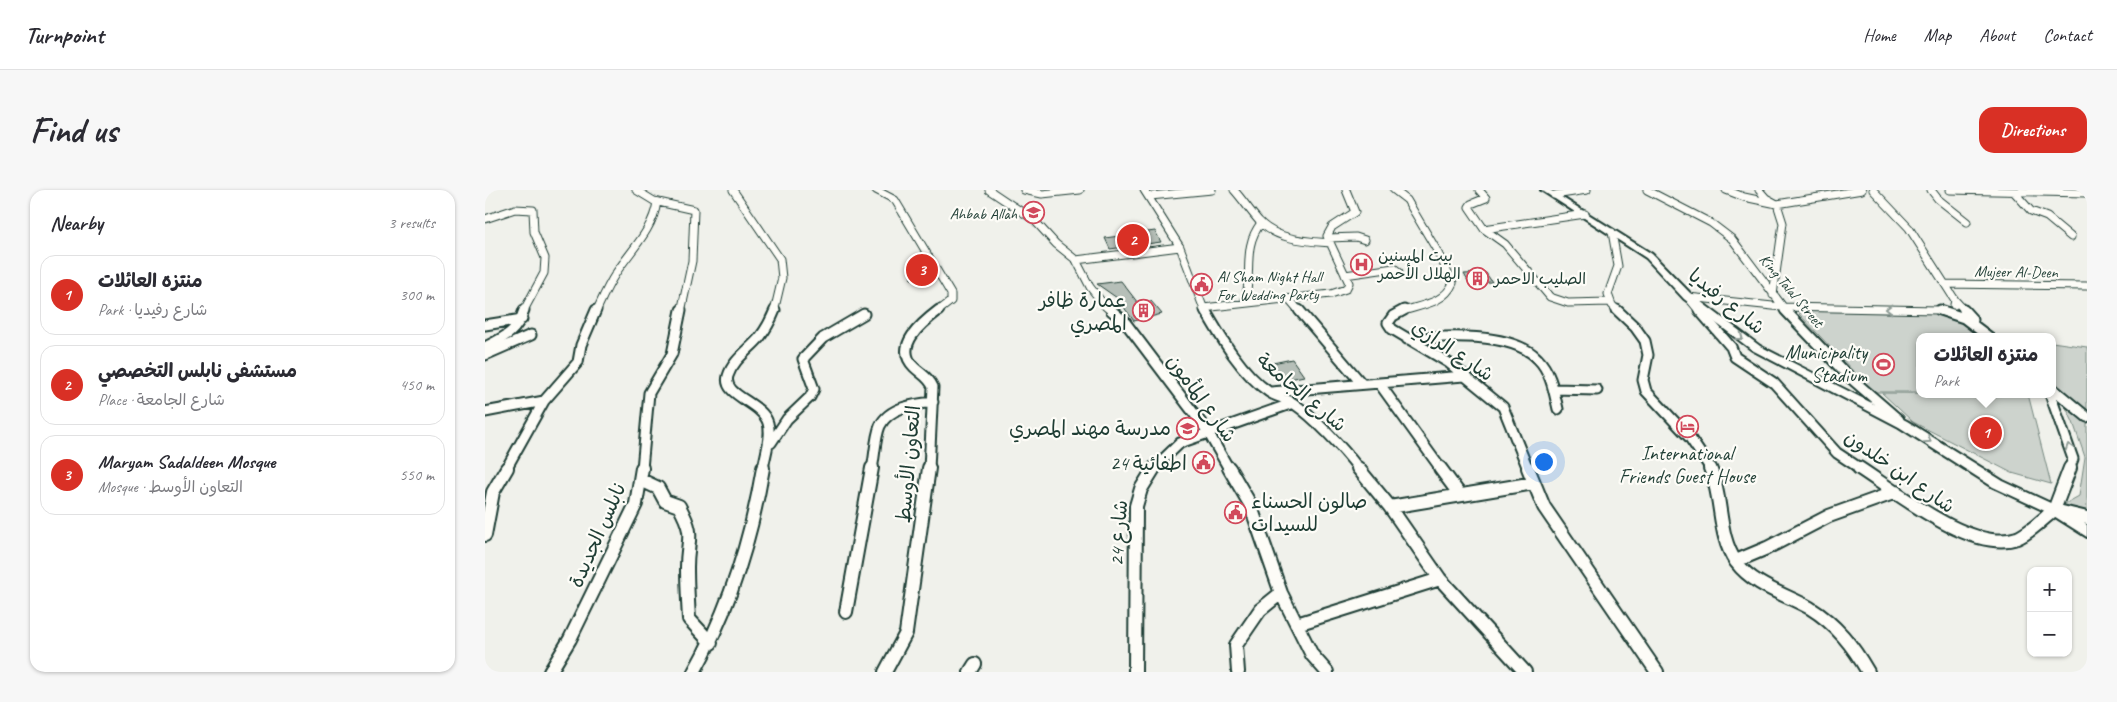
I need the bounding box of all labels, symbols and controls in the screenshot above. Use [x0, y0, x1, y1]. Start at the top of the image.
text: Turnpoint [25, 20, 104, 50]
text: Home [1863, 24, 1896, 46]
text: Map [1924, 24, 1951, 46]
text: About [1979, 24, 2015, 46]
text: Contact [2043, 24, 2092, 46]
button: Directions [1979, 107, 2087, 153]
text: Find us [30, 108, 117, 153]
school or university icon: Ahbab Allah [1021, 201, 1045, 225]
place label: Ahbab Allah [950, 204, 1018, 224]
text: Nearby [50, 210, 103, 236]
text: 3 results [388, 213, 435, 233]
pin: 2 [1117, 221, 1149, 259]
place label: بيت المسنين الهلال الأحمر [1376, 246, 1461, 284]
street label: King Talal Street [1755, 250, 1829, 333]
pin: 3 [906, 251, 938, 289]
hospital icon: بيت المسنين الهلال الأحمر [1350, 252, 1374, 276]
street label: Mujeer Al-Deen [1974, 261, 2059, 283]
street label: شارع رفيديا [1683, 263, 1770, 341]
building icon: الصليب الاحمر [1466, 266, 1490, 290]
place label: Al Sham Night Hall For Wedding Party [1217, 267, 1325, 305]
text: منتزه العائلات [98, 269, 202, 293]
place label: الصليب الاحمر [1492, 269, 1586, 289]
public building icon: Al Sham Night Hall For Wedding Party [1189, 273, 1213, 297]
text: 1 [63, 285, 71, 305]
text: 300 m [400, 285, 434, 305]
place label: عمارة ظافر المصري [1037, 288, 1127, 338]
building icon: عمارة ظافر المصري [1131, 299, 1155, 323]
text: Park · شارع رفيديا [98, 300, 207, 320]
one-way arrow [1885, 304, 1892, 314]
street label: شارع الرازي [1406, 314, 1499, 389]
one-way arrow [1734, 331, 1743, 339]
popup [1916, 333, 2056, 398]
place label: Municipality Stadium [1785, 340, 1869, 388]
text: منتزه العائلات [1934, 343, 2038, 367]
street label: شارع الجامعة [1251, 347, 1352, 438]
street label: شارع المأمون [1160, 349, 1242, 448]
sports icon: Municipality Stadium [1871, 352, 1895, 376]
text: مستشفى نابلس التخصصي [98, 359, 297, 383]
text: Park [1934, 371, 1959, 391]
text: 2 [63, 375, 71, 395]
text: 450 m [400, 375, 434, 395]
text: Place · شارع الجامعة [98, 390, 225, 410]
street label: التعاون الأوسط [890, 404, 926, 524]
pin: 1 [1970, 414, 2002, 452]
hotel icon: International Friends Guest House [1675, 415, 1699, 439]
place label: مدرسة مهند المصري [1009, 416, 1171, 443]
school or university icon: مدرسة مهند المصري [1175, 416, 1199, 440]
street label: شارع ابن خلدون [1839, 424, 1960, 519]
one-way arrow [1923, 434, 1932, 443]
place label: International Friends Guest House [1619, 441, 1756, 489]
one-way arrow [2065, 444, 2075, 452]
your location [1531, 449, 1557, 475]
text: Maryam Sadaldeen Mosque [98, 450, 275, 474]
place label: اطفائية 24 [1110, 451, 1187, 476]
public building icon: اطفائية 24 [1191, 451, 1215, 475]
text: 3 [63, 465, 71, 485]
text: 550 m [400, 465, 434, 485]
text: Mosque · التعاون الأوسط [98, 477, 243, 497]
street label: نابلس الجديدة [563, 479, 632, 591]
place label: صالون الحسناء للسيدات [1251, 489, 1367, 537]
street label: شارع 24 [1104, 499, 1134, 567]
public building icon: صالون الحسناء للسيدات [1223, 500, 1247, 524]
map controls [2027, 567, 2072, 657]
button: + [2027, 567, 2072, 612]
button: − [2027, 612, 2072, 657]

